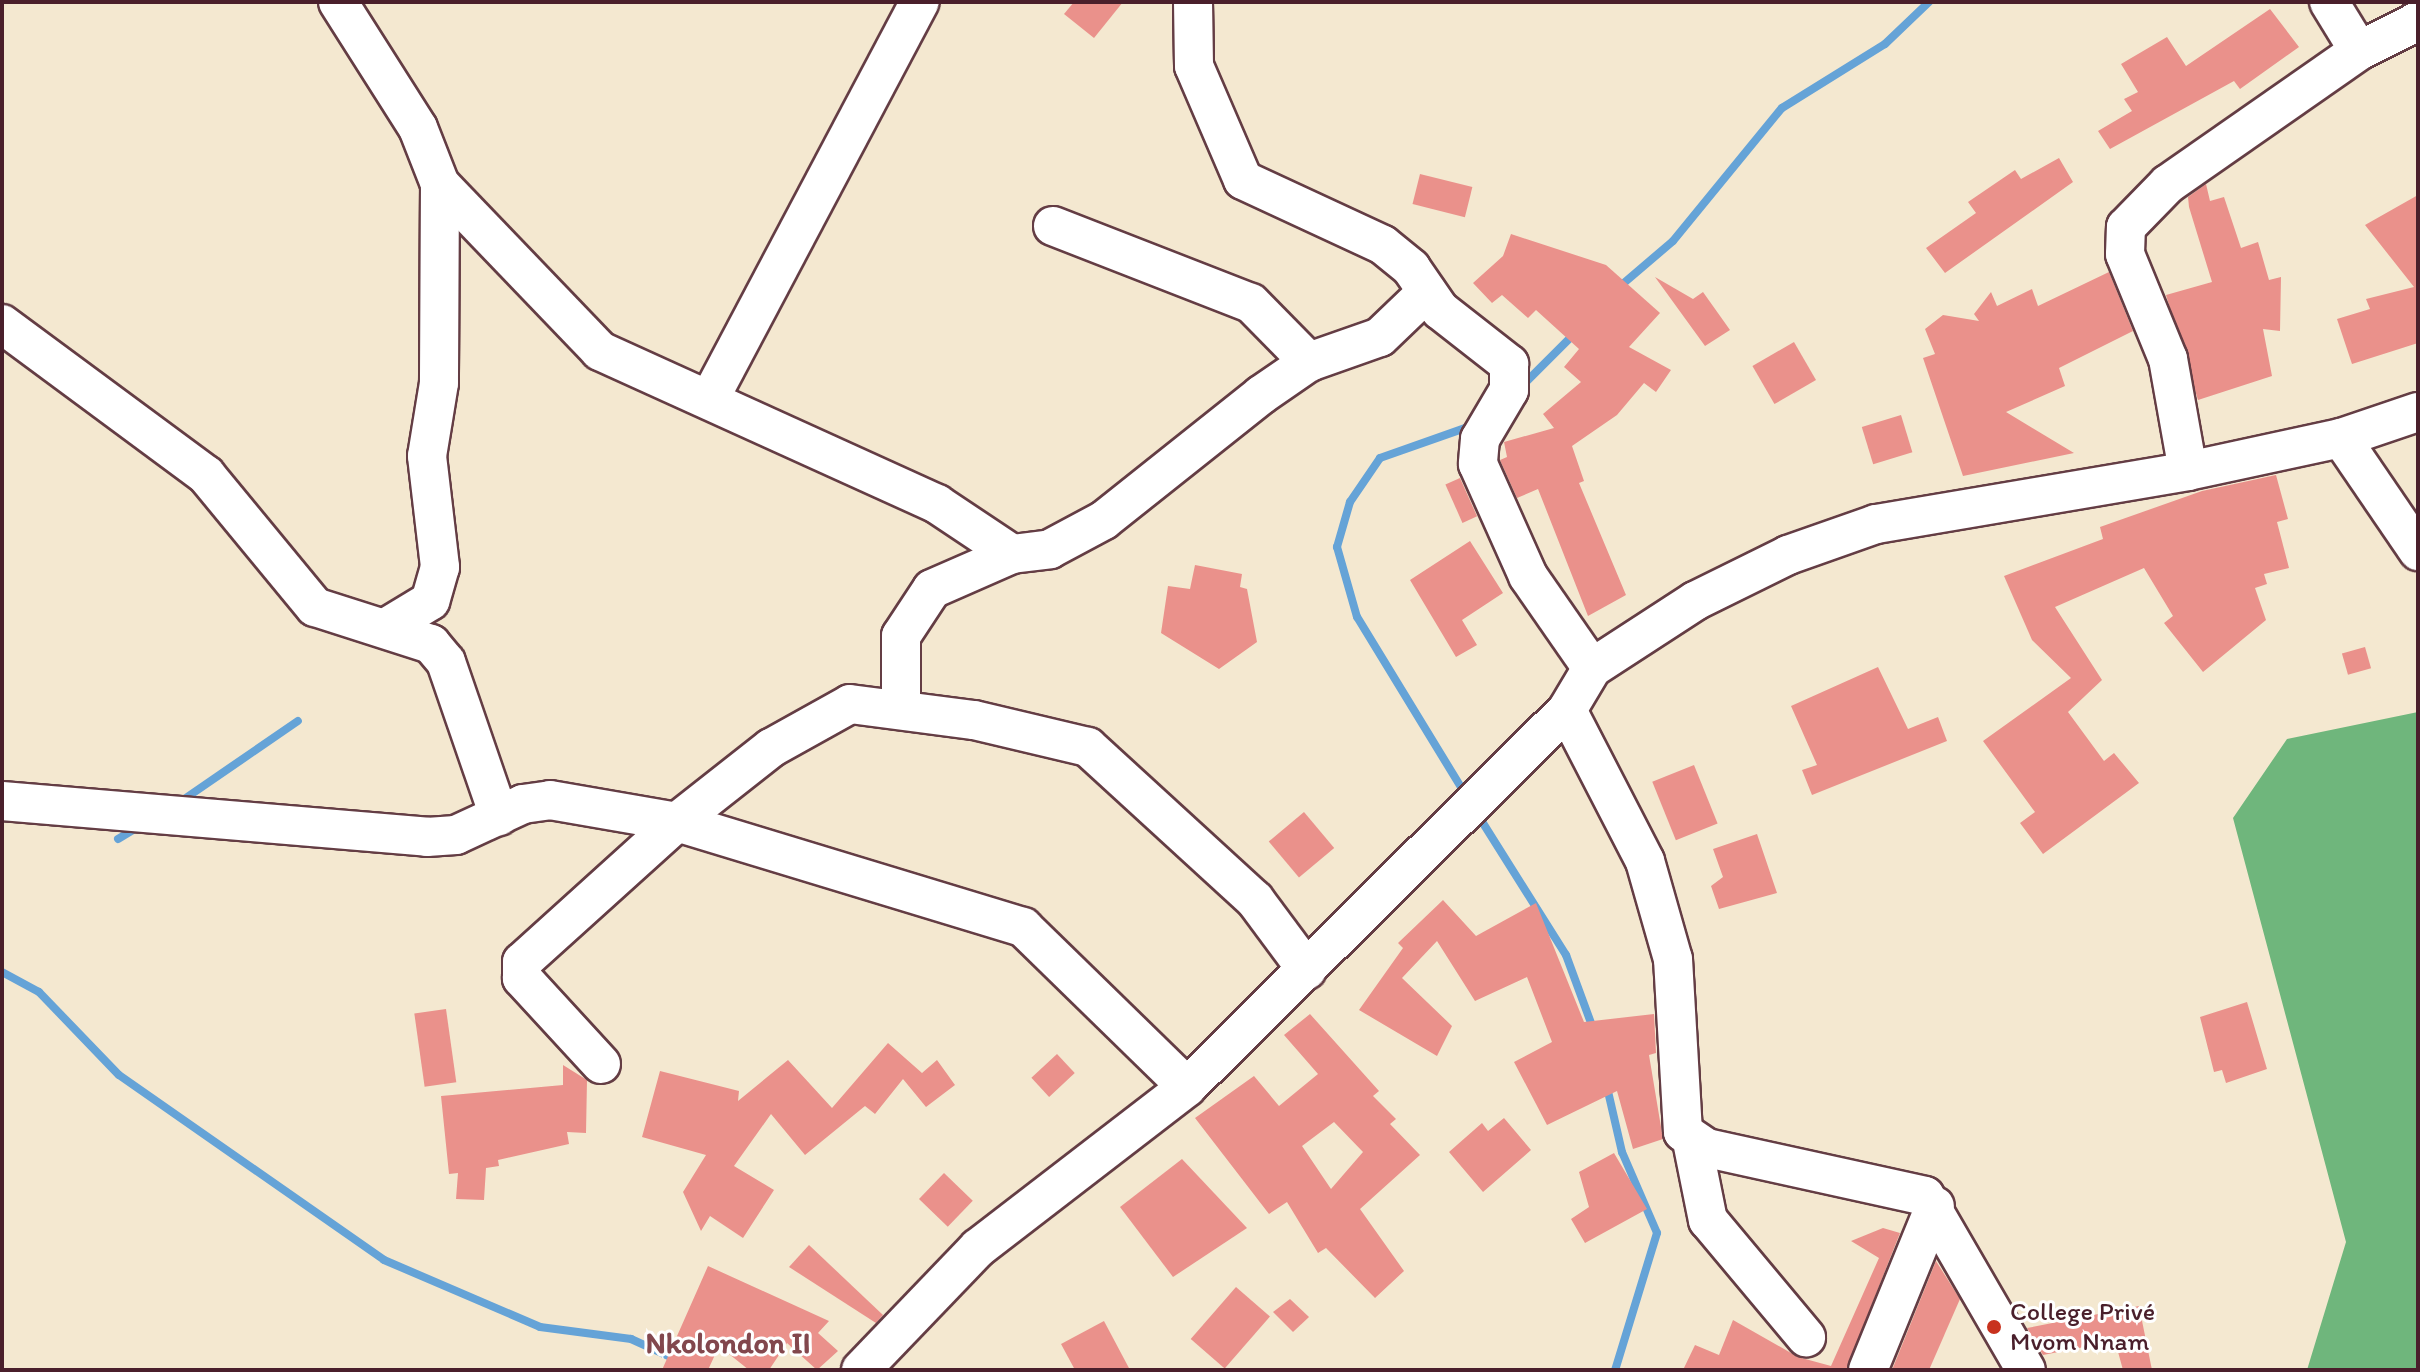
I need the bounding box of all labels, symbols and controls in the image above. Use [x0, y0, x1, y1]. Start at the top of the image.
place label: College Privé Mvom Nnam [2010, 1296, 2155, 1358]
marker: College Privé Mvom Nnam [1985, 1318, 2003, 1336]
district label: Nkolondon II [645, 1325, 811, 1361]

